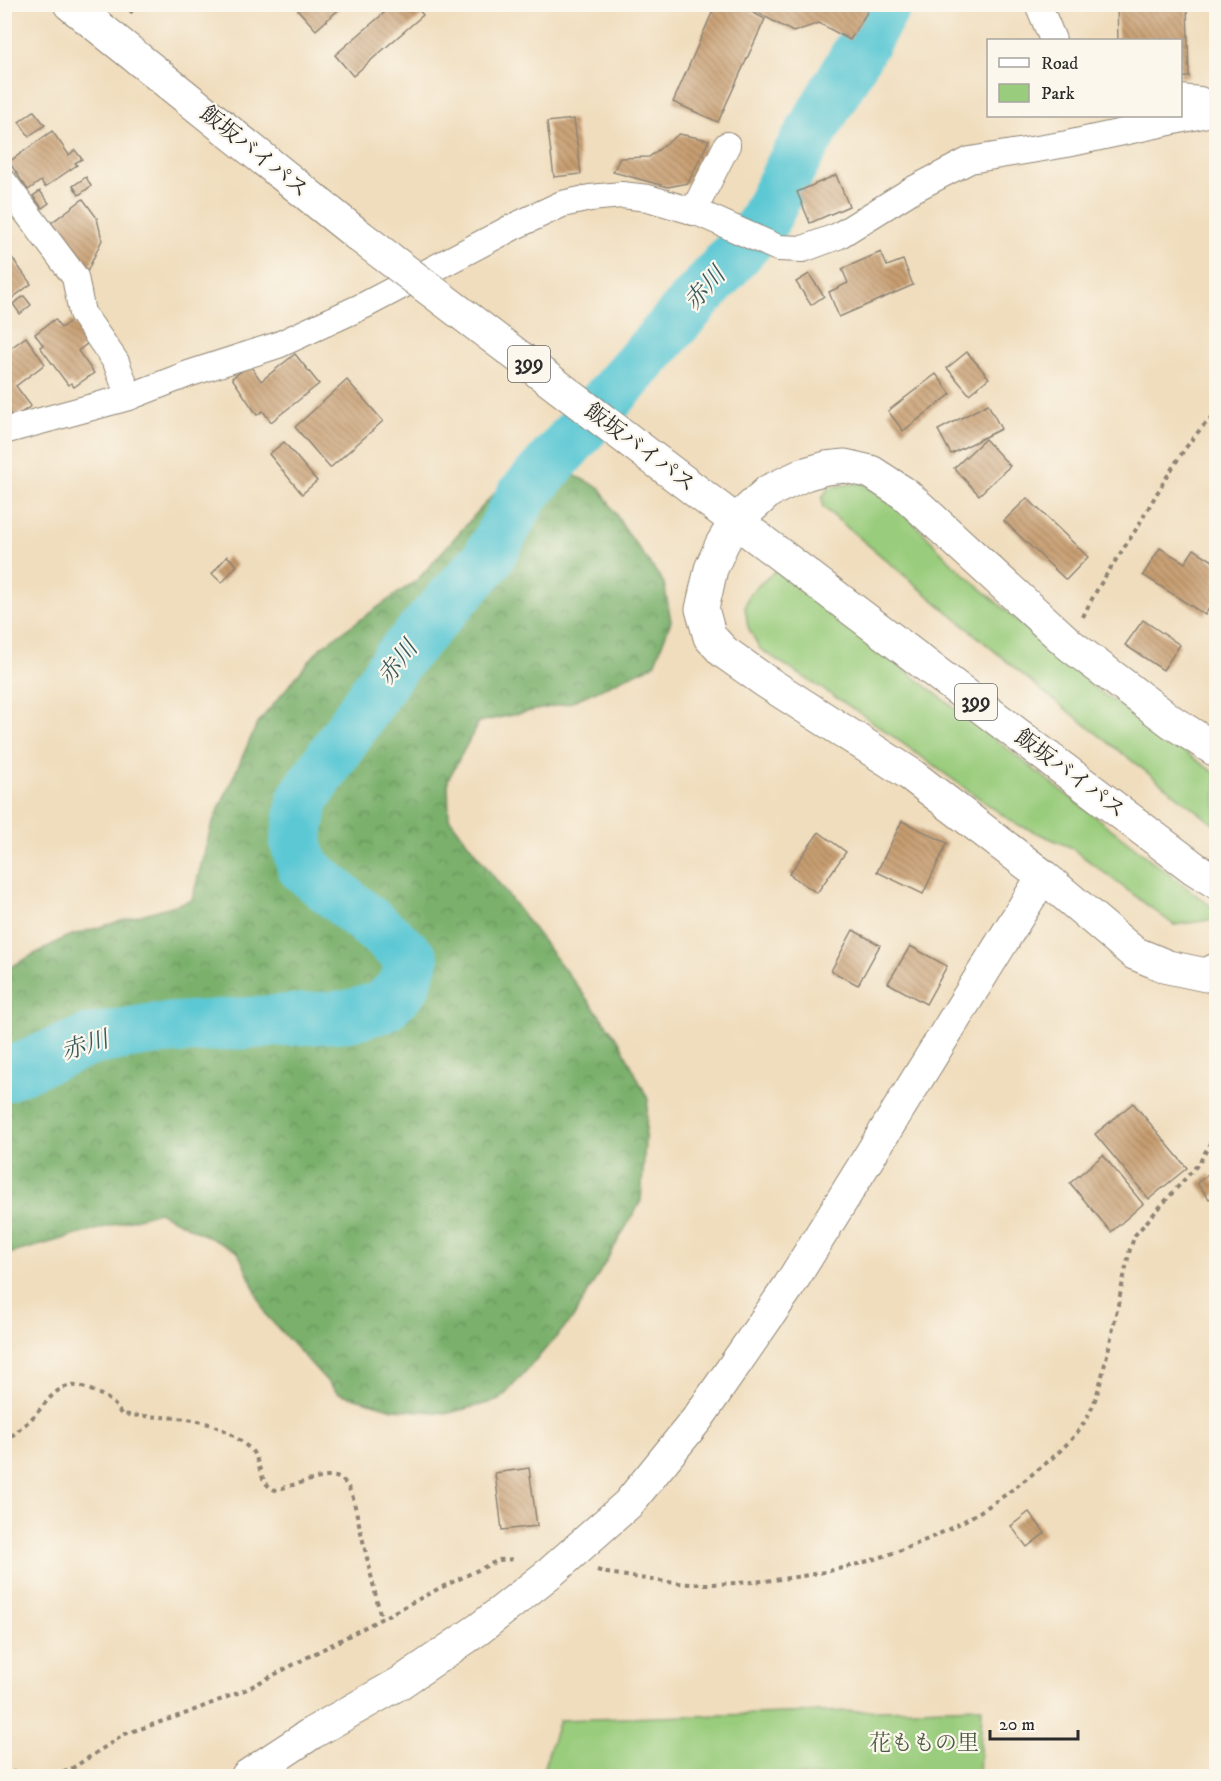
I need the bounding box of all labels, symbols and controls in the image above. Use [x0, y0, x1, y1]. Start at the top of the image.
legend [987, 39, 1182, 117]
text: Road [1041, 53, 1078, 75]
text: Park [1041, 83, 1075, 105]
street label: 飯坂バイパス [194, 100, 314, 204]
water label: 赤川 [678, 259, 734, 317]
road number: 399 [508, 346, 550, 382]
street label: 飯坂バイパス [579, 398, 701, 498]
water label: 赤川 [371, 632, 426, 691]
road number: 399 [955, 684, 997, 720]
street label: 飯坂バイパス [1009, 724, 1131, 824]
water label: 赤川 [58, 1024, 115, 1067]
scale bar [990, 1703, 1078, 1741]
text: 20 m [999, 1714, 1035, 1736]
park label: 花ももの里 [869, 1730, 979, 1757]

